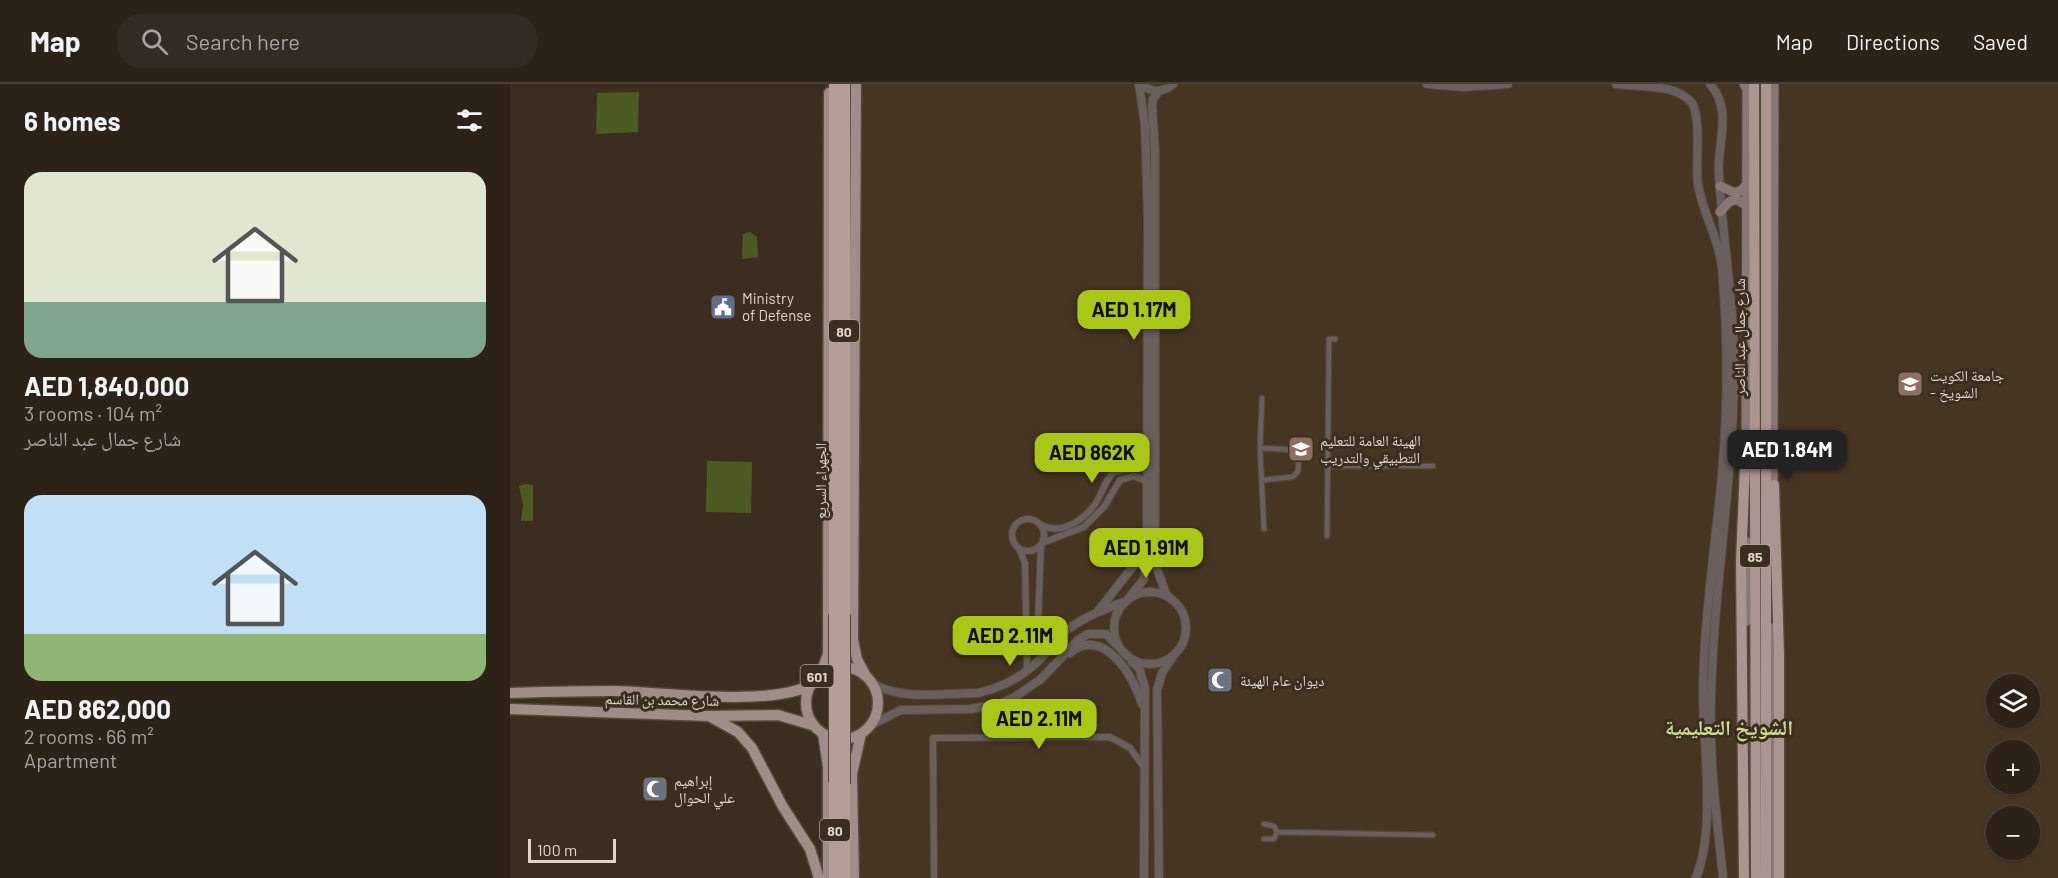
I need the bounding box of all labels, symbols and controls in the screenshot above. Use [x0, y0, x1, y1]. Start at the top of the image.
search box [117, 14, 537, 68]
text: Map [30, 24, 81, 58]
icon: search [138, 25, 171, 58]
text: Search here [186, 28, 300, 54]
text: Map [1776, 29, 1813, 54]
text: Directions [1846, 29, 1940, 54]
text: Saved [1973, 29, 2028, 54]
icon: filters [453, 104, 486, 137]
text: 6 homes [24, 105, 121, 136]
icon: home [201, 211, 309, 319]
street label: شارع جمال عبد الناصر [1730, 278, 1750, 397]
place label: Ministry of Defense [742, 289, 812, 324]
pin: AED 1.17M [1065, 290, 1203, 341]
public building icon: Ministry of Defense [708, 292, 738, 322]
text: AED 1.17M [1091, 297, 1177, 321]
road number: 80 [829, 320, 859, 342]
place label: جامعة الكويت - الشويخ [1930, 366, 2005, 403]
school or university icon: جامعة الكويت - الشويخ [1895, 369, 1925, 399]
text: AED 1,840,000 [24, 370, 189, 401]
text: 3 rooms · 104 m² [24, 401, 162, 425]
text: شارع جمال عبد الناصر [24, 426, 181, 450]
pin: AED 1.84M [1718, 430, 1856, 481]
place label: الهيئة العامة للتعليم التطبيقي والتدريب [1320, 431, 1421, 470]
pin: AED 862K [1030, 433, 1154, 484]
school or university icon: الهيئة العامة للتعليم التطبيقي والتدريب [1286, 434, 1316, 464]
text: AED 1.84M [1741, 437, 1833, 461]
text: AED 862K [1049, 440, 1135, 464]
street label: الجهراء السريع [811, 443, 831, 519]
pin: AED 1.91M [1077, 528, 1215, 579]
icon: home [201, 534, 309, 642]
text: AED 1.91M [1103, 535, 1189, 559]
road number: 85 [1740, 545, 1770, 567]
pin: AED 2.11M [941, 616, 1079, 667]
text: AED 2.11M [967, 623, 1053, 647]
road number: 601 [800, 665, 834, 687]
mosque icon: ديوان عام الهيئة [1205, 665, 1235, 695]
place label: ديوان عام الهيئة [1240, 671, 1324, 691]
map controls [1986, 674, 2040, 860]
button: layers [1986, 674, 2040, 728]
street label: شارع محمد بن القاسم [604, 689, 720, 711]
text: AED 862,000 [24, 693, 171, 724]
pin: AED 2.11M [970, 699, 1108, 750]
text: AED 2.11M [996, 706, 1082, 730]
district label: الشويخ التعليمية [1665, 714, 1793, 742]
text: 2 rooms · 66 m² [24, 724, 154, 748]
button: + [1986, 740, 2040, 794]
text: Apartment [24, 748, 117, 772]
place label: إبراهيم علي الحوال [674, 771, 735, 810]
mosque icon: إبراهيم علي الحوال [640, 774, 670, 804]
button: − [1986, 806, 2040, 860]
road number: 80 [820, 819, 850, 841]
scale bar [528, 836, 616, 864]
text: 100 m [537, 840, 577, 859]

